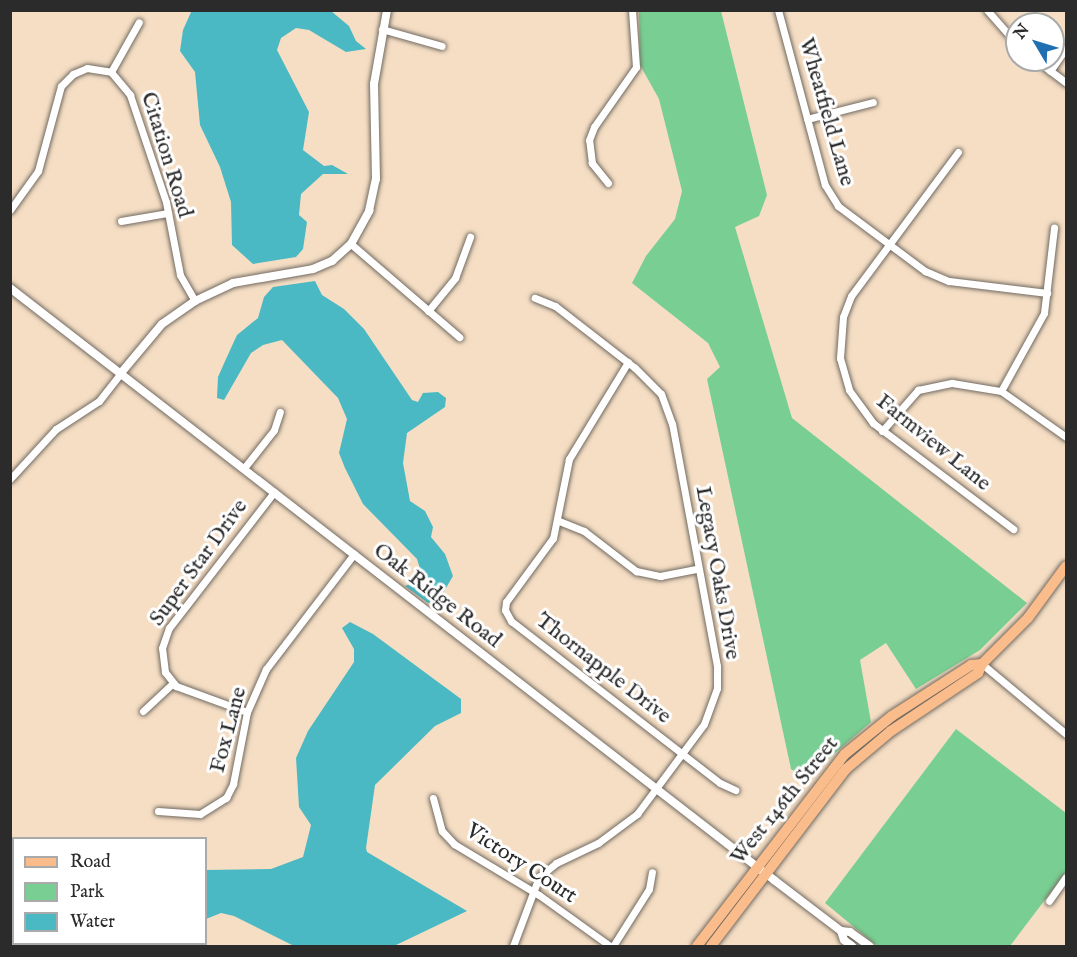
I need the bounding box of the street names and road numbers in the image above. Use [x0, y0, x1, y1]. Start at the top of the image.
street label: Wheatfield Lane [792, 35, 860, 189]
street label: Citation Road [134, 89, 198, 221]
street label: Farmview Lane [870, 389, 996, 497]
street label: Legacy Oaks Drive [689, 484, 745, 662]
street label: Super Star Drive [144, 495, 254, 631]
street label: Oak Ridge Road [368, 538, 506, 654]
street label: Thornapple Drive [530, 608, 676, 730]
street label: Fox Lane [205, 684, 253, 776]
street label: West 146th Street [725, 732, 845, 870]
street label: Victory Court [460, 818, 582, 910]

